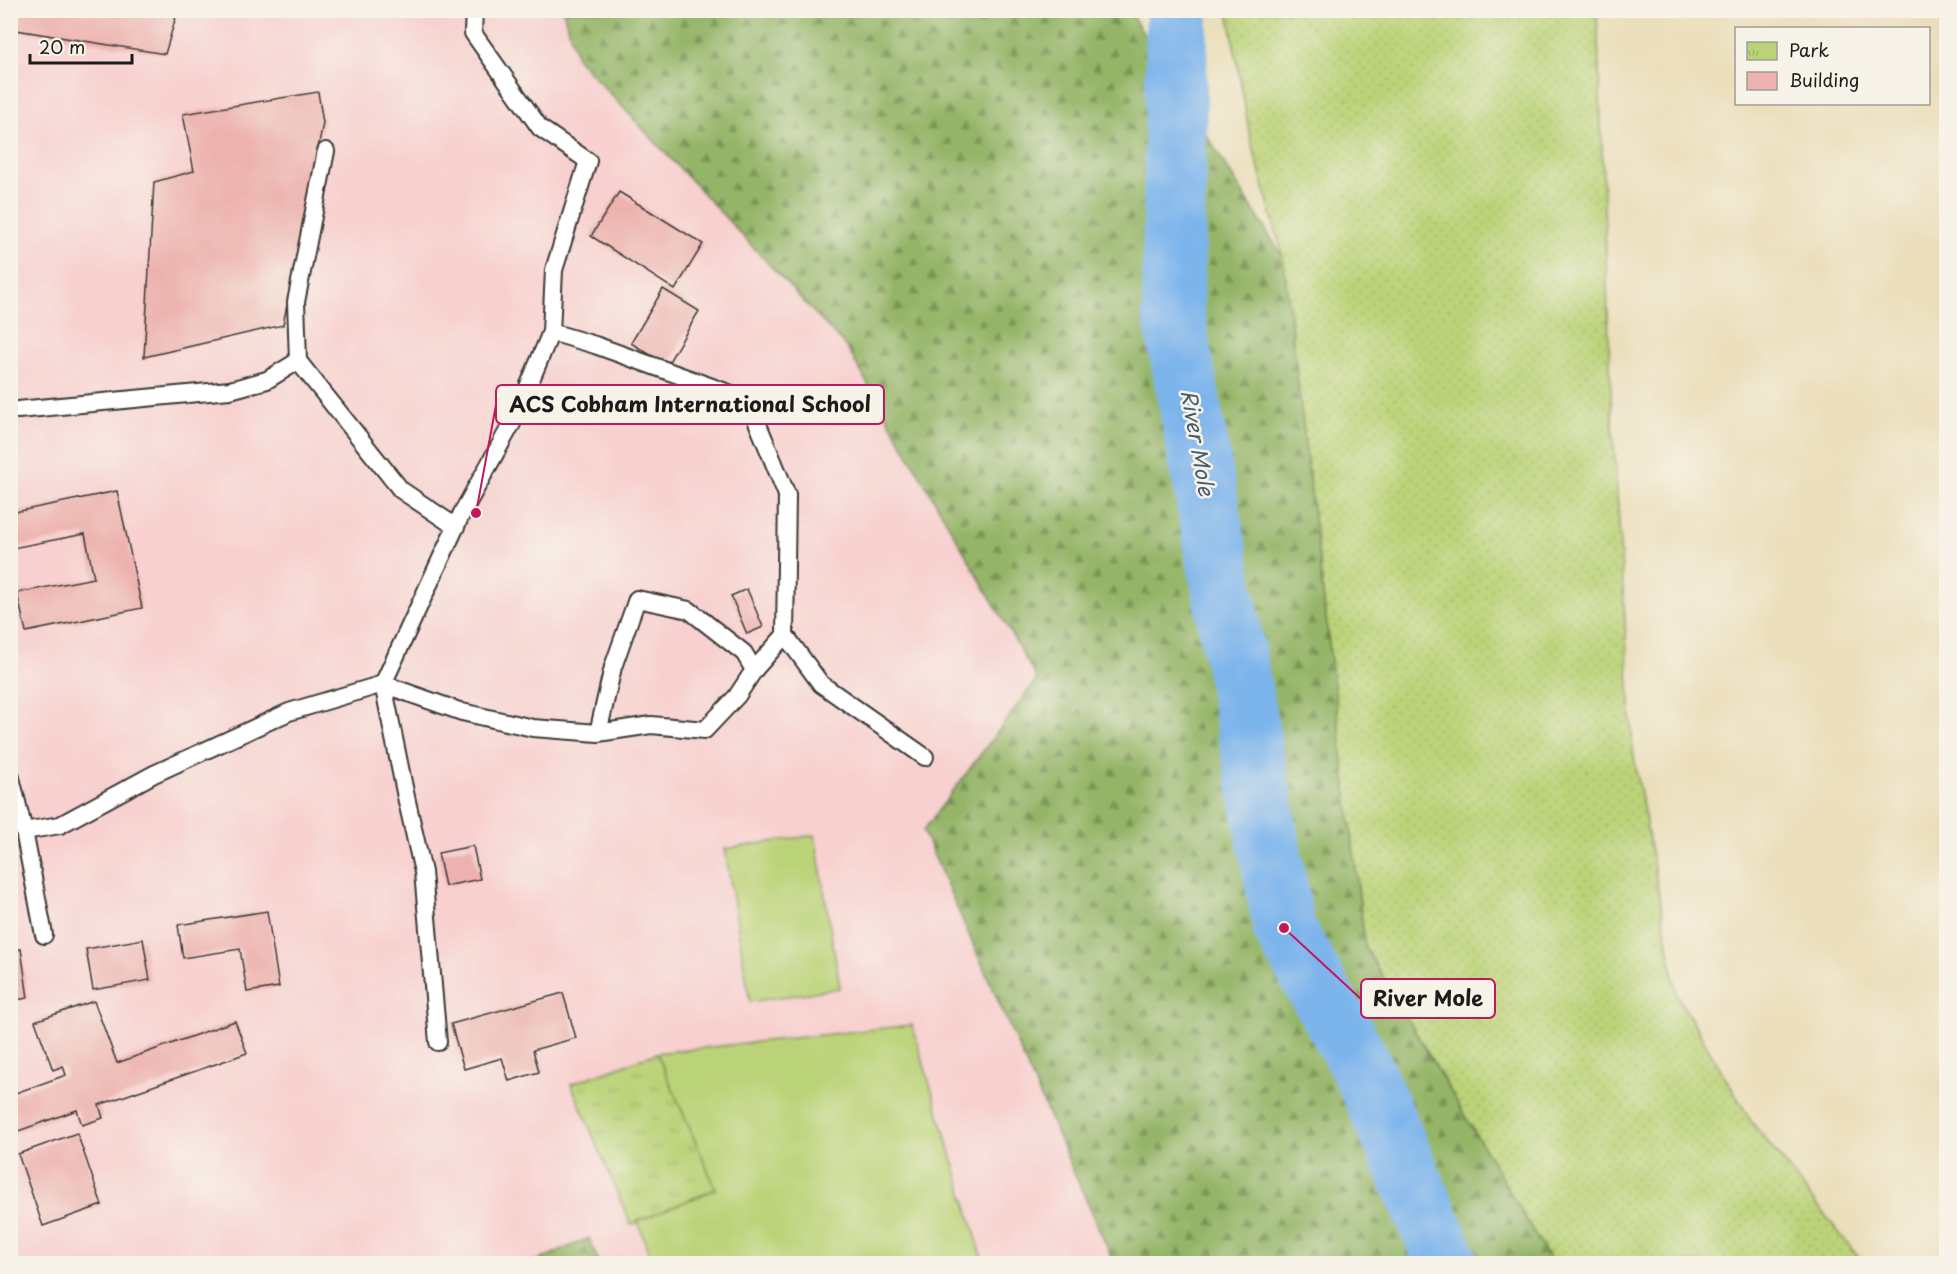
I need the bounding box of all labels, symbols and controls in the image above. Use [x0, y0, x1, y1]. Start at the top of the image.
scale bar [30, 27, 132, 65]
legend [1735, 27, 1930, 105]
text: 20 m [39, 33, 85, 60]
text: Park [1789, 36, 1829, 63]
text: Building [1789, 66, 1859, 93]
callout: ACS Cobham International School [496, 385, 884, 424]
text: ACS Cobham International School [509, 387, 871, 419]
water label: River Mole [1174, 387, 1224, 499]
callout: River Mole [1361, 979, 1495, 1018]
text: River Mole [1373, 981, 1483, 1013]

